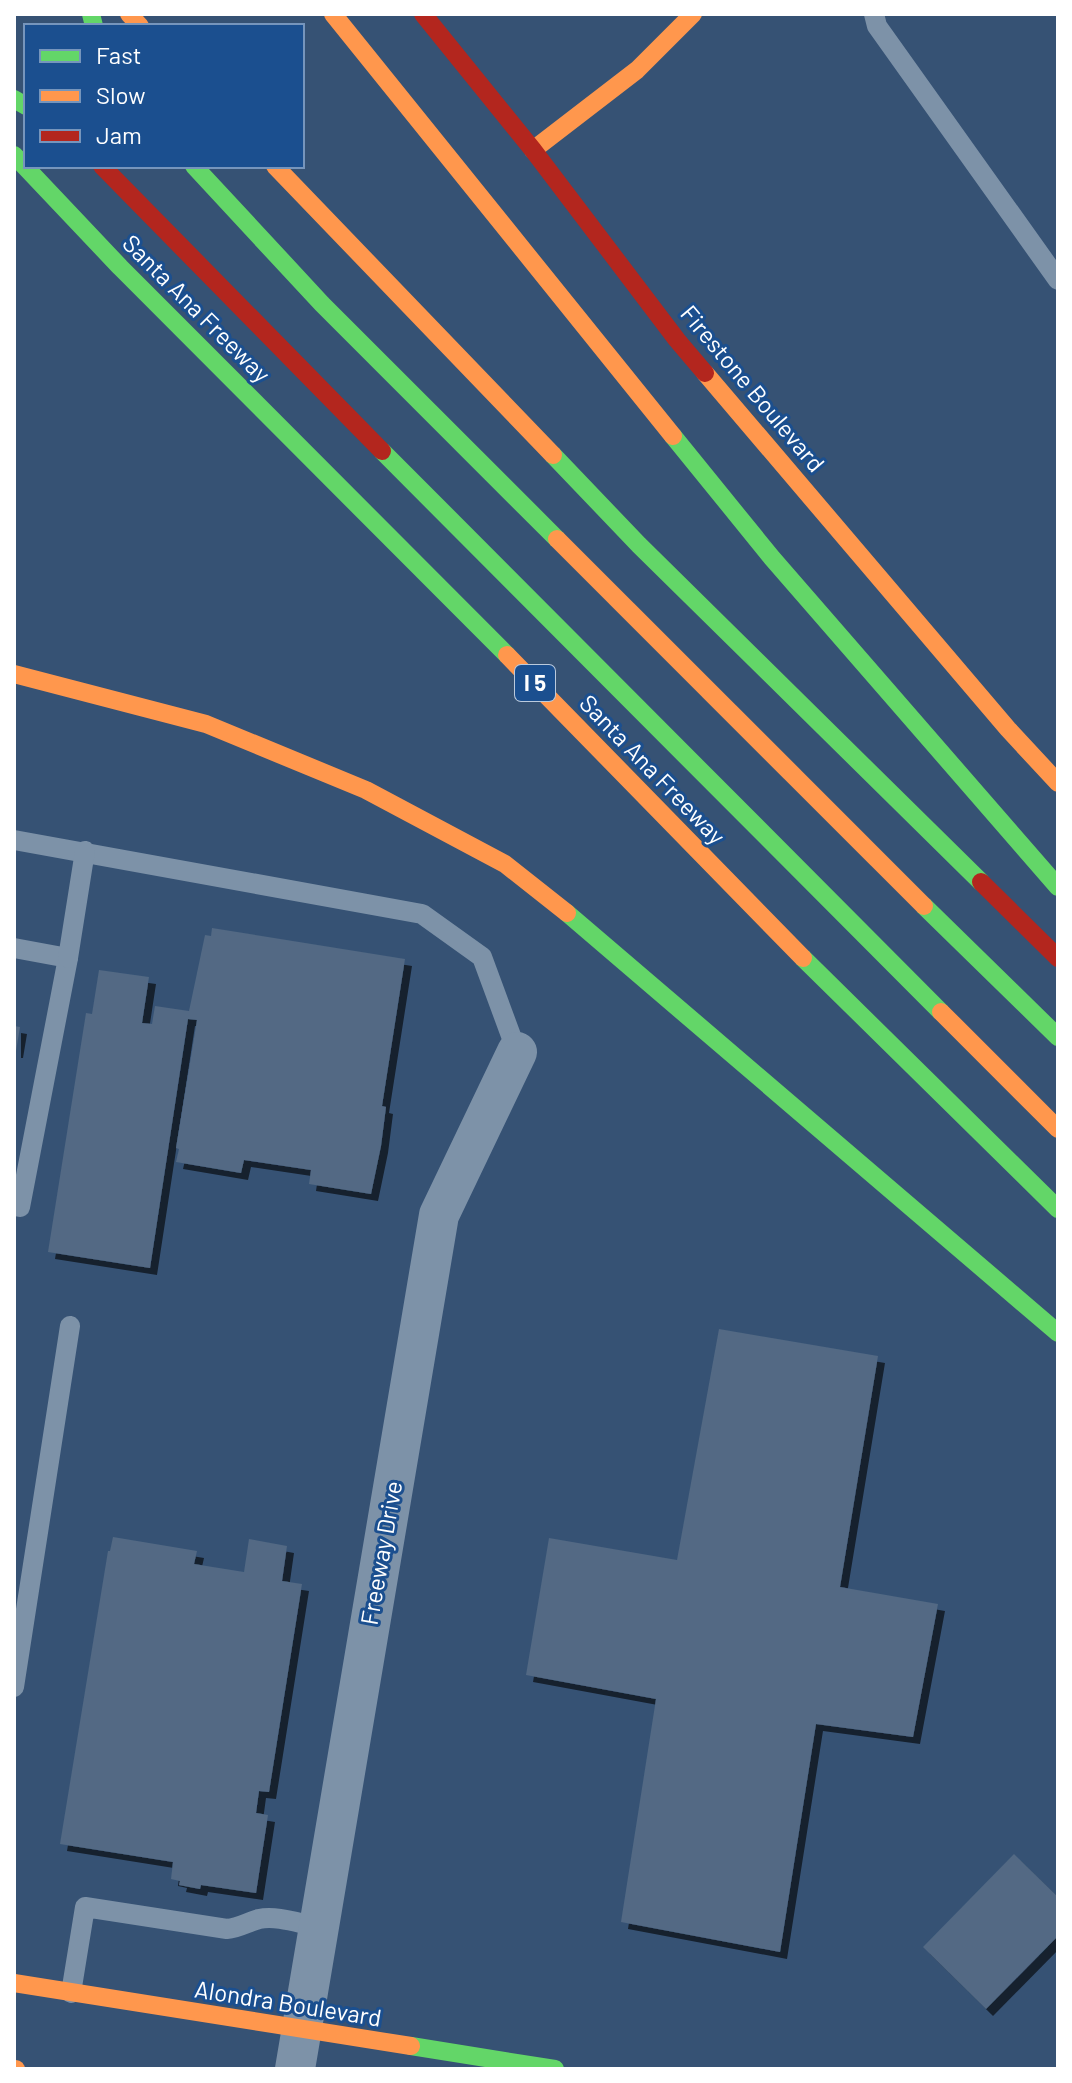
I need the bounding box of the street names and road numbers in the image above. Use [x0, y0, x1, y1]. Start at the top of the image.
street label: Santa Ana Freeway [117, 228, 277, 388]
street label: Firestone Boulevard [675, 299, 831, 477]
road number: I 5 [515, 665, 555, 701]
street label: Santa Ana Freeway [574, 688, 732, 850]
street label: Freeway Drive [354, 1478, 407, 1627]
street label: Alondra Boulevard [193, 1973, 384, 2032]

